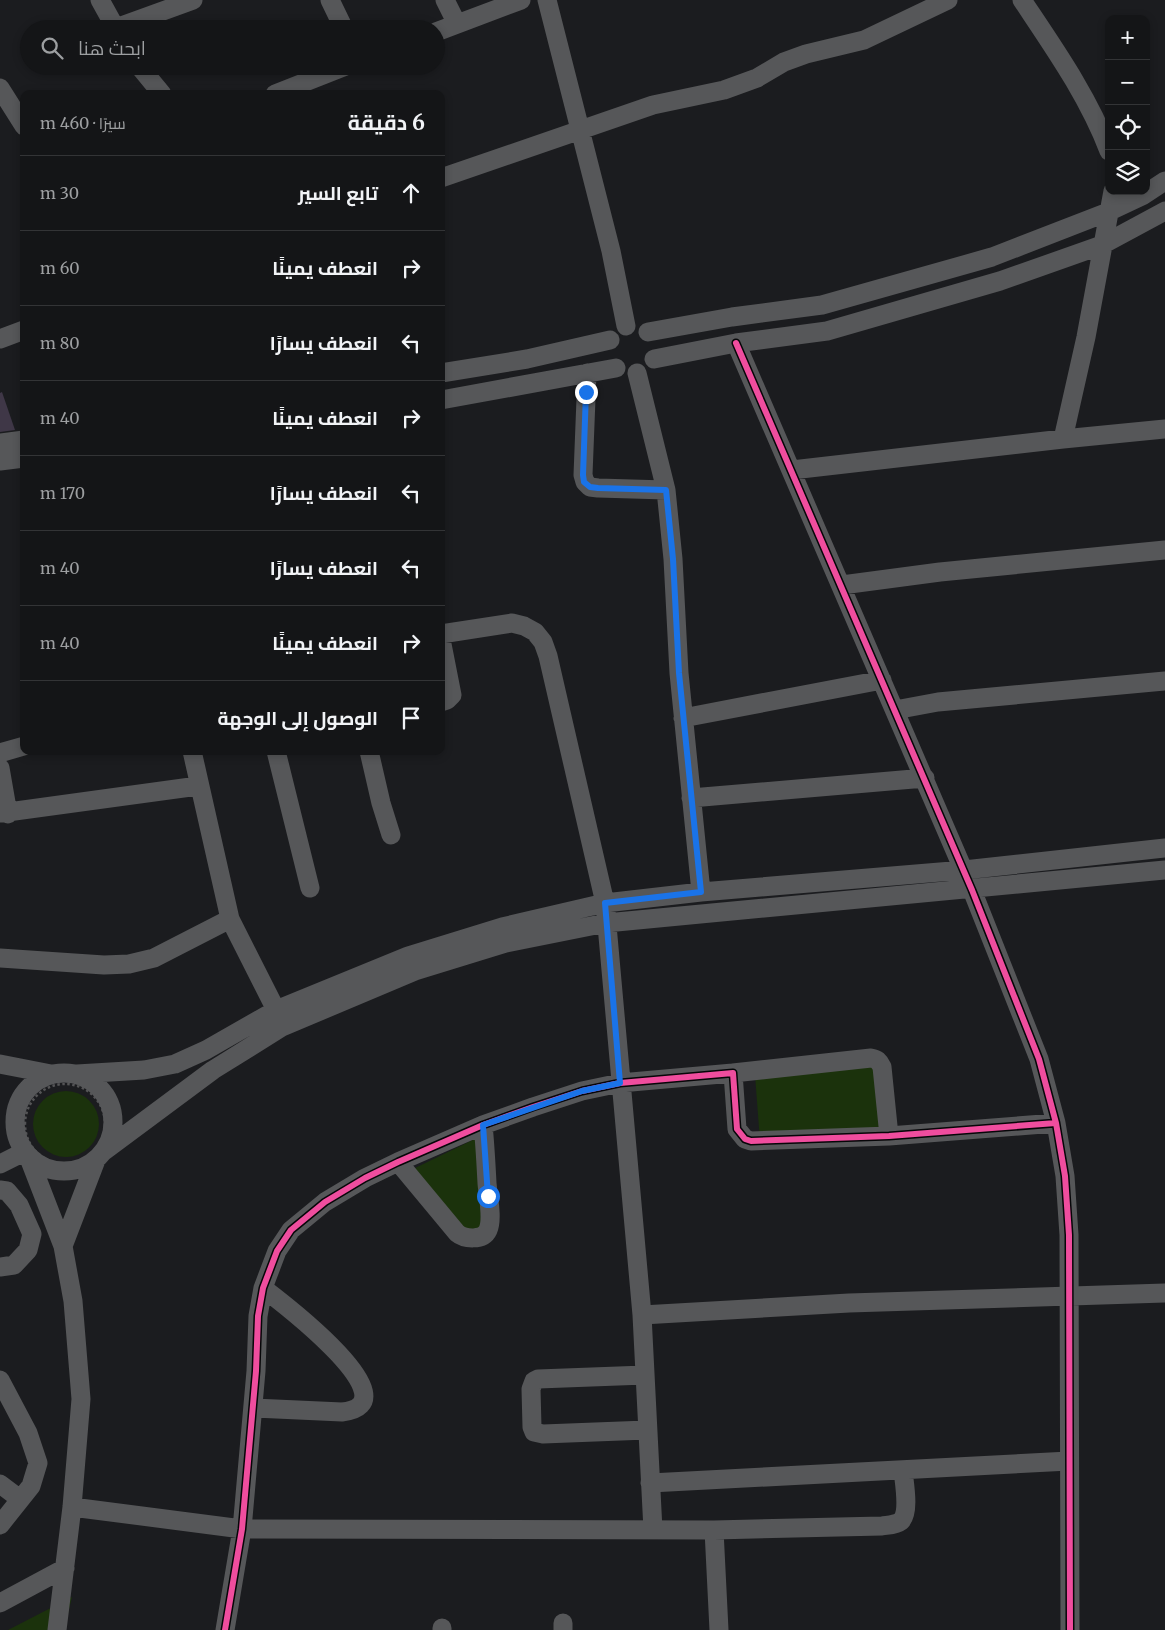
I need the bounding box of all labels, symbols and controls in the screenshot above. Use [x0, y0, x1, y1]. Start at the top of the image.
map controls [1105, 15, 1150, 195]
button: + [1105, 15, 1150, 60]
search box [20, 20, 445, 75]
icon: search [38, 34, 66, 62]
text: ابحث هنا [78, 36, 146, 60]
button: − [1105, 60, 1150, 105]
button: locate [1105, 105, 1150, 150]
text: 6 دقيقة [348, 109, 425, 136]
text: سيرًا · 460 m [40, 113, 126, 133]
button: layers [1105, 150, 1150, 195]
icon: ahead [397, 179, 425, 207]
text: تابع السير [298, 181, 378, 205]
text: 30 m [40, 183, 79, 203]
icon: right [397, 254, 425, 282]
text: انعطف يمينًا [272, 256, 378, 280]
text: 60 m [40, 258, 80, 278]
icon: left [397, 329, 425, 357]
text: انعطف يسارًا [270, 331, 378, 355]
text: 80 m [40, 333, 80, 353]
route end [575, 381, 598, 404]
icon: right [397, 404, 425, 432]
text: انعطف يمينًا [272, 406, 378, 430]
text: 40 m [40, 408, 80, 428]
icon: left [397, 479, 425, 507]
text: انعطف يسارًا [270, 481, 378, 505]
text: 170 m [40, 483, 85, 503]
icon: left [397, 554, 425, 582]
text: انعطف يسارًا [270, 556, 378, 580]
text: 40 m [40, 558, 80, 578]
icon: right [397, 629, 425, 657]
text: انعطف يمينًا [272, 631, 378, 655]
text: 40 m [40, 633, 80, 653]
icon: arrive [397, 704, 425, 732]
text: الوصول إلى الوجهة [218, 706, 378, 730]
route start [477, 1185, 500, 1208]

